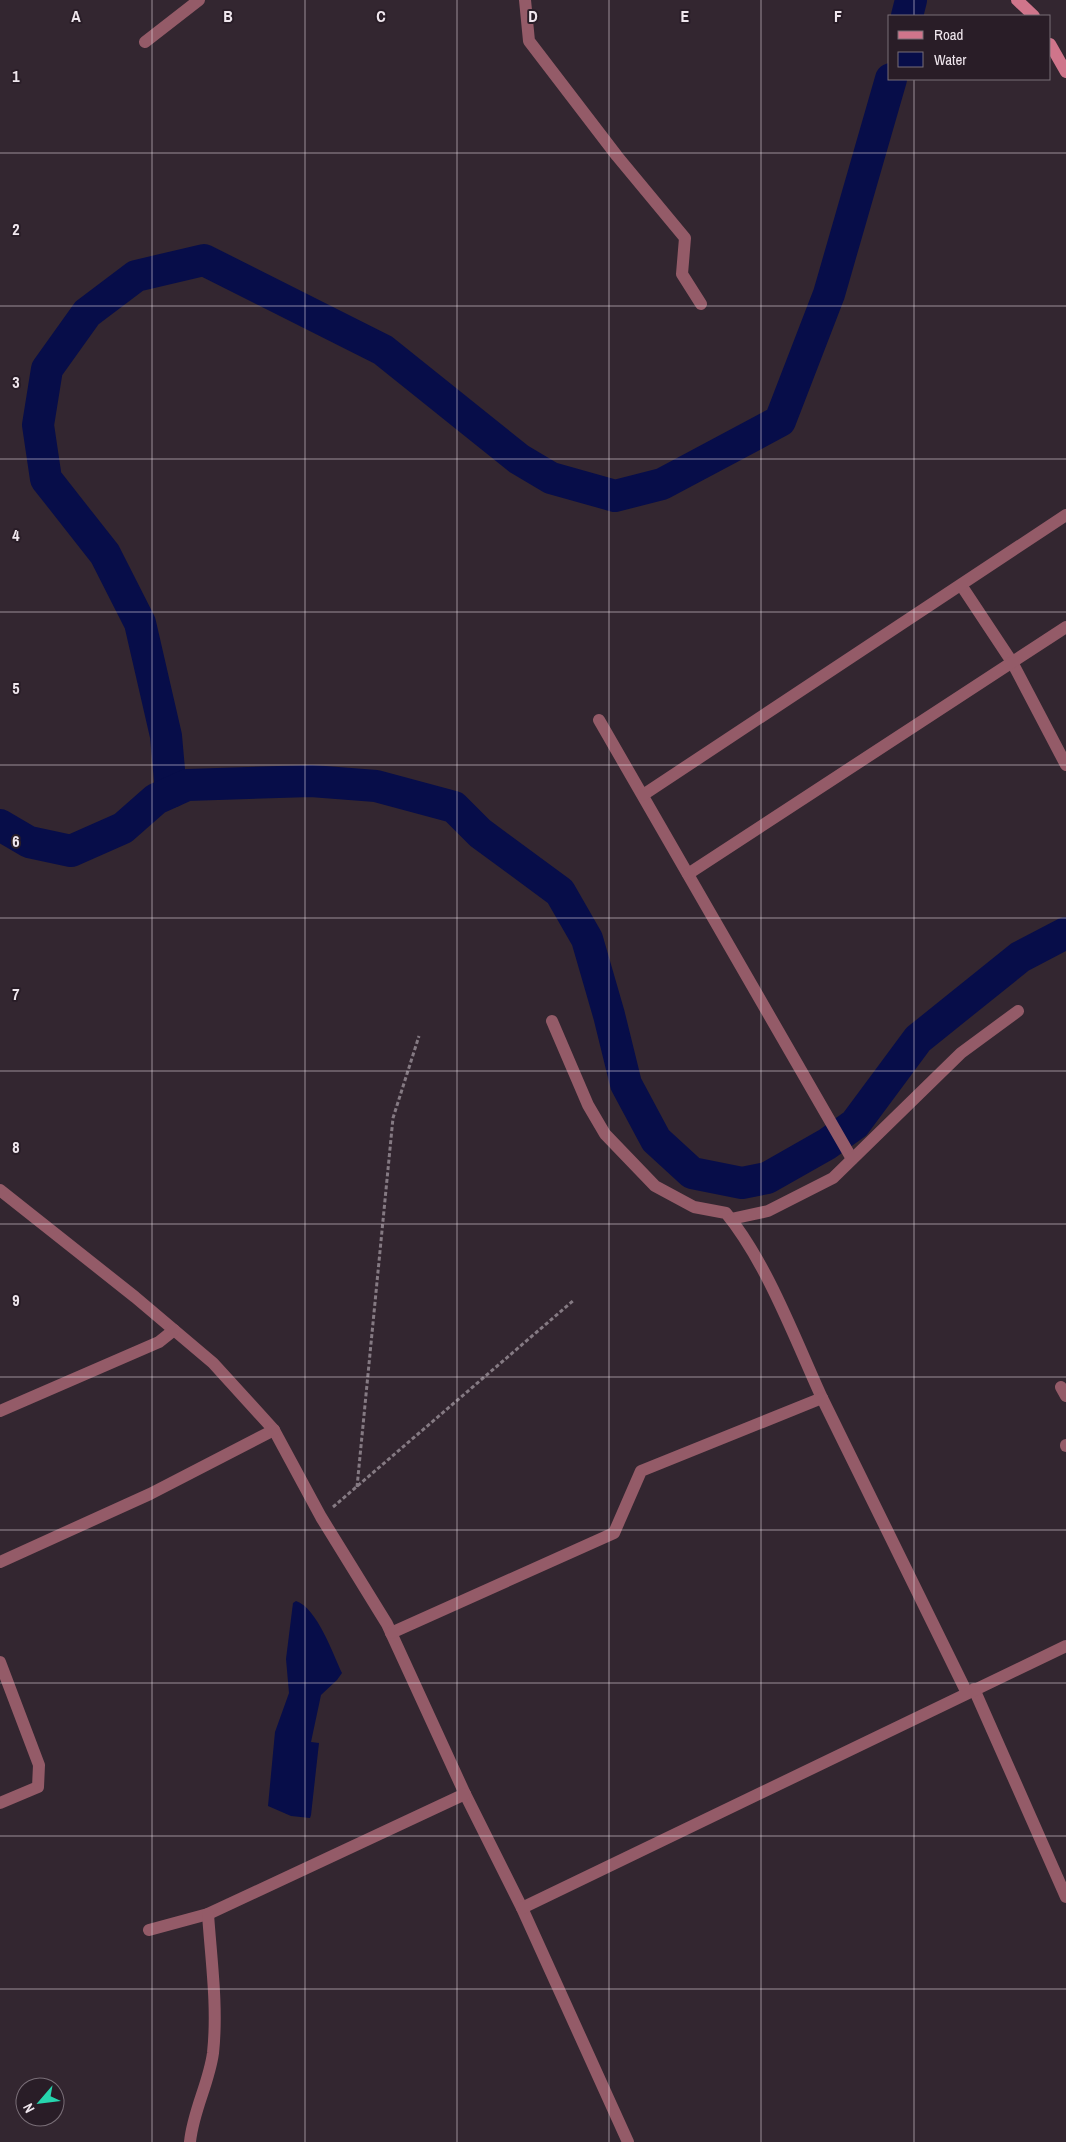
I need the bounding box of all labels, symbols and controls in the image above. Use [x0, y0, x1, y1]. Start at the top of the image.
text: A [71, 5, 81, 27]
text: B [223, 5, 233, 27]
text: C [376, 5, 386, 27]
text: D [528, 5, 538, 27]
text: E [681, 5, 690, 27]
text: F [834, 5, 842, 27]
legend [888, 15, 1051, 80]
text: Road [934, 24, 963, 45]
text: Water [934, 49, 966, 70]
text: 1 [12, 65, 20, 87]
text: 2 [12, 218, 20, 240]
text: 3 [12, 371, 20, 393]
text: 4 [12, 524, 20, 546]
text: 5 [12, 677, 20, 699]
text: 6 [12, 830, 20, 852]
text: 7 [12, 983, 20, 1005]
text: 8 [12, 1136, 20, 1158]
text: 9 [12, 1289, 20, 1311]
north arrow [15, 2077, 65, 2127]
text: N [19, 2100, 38, 2116]

